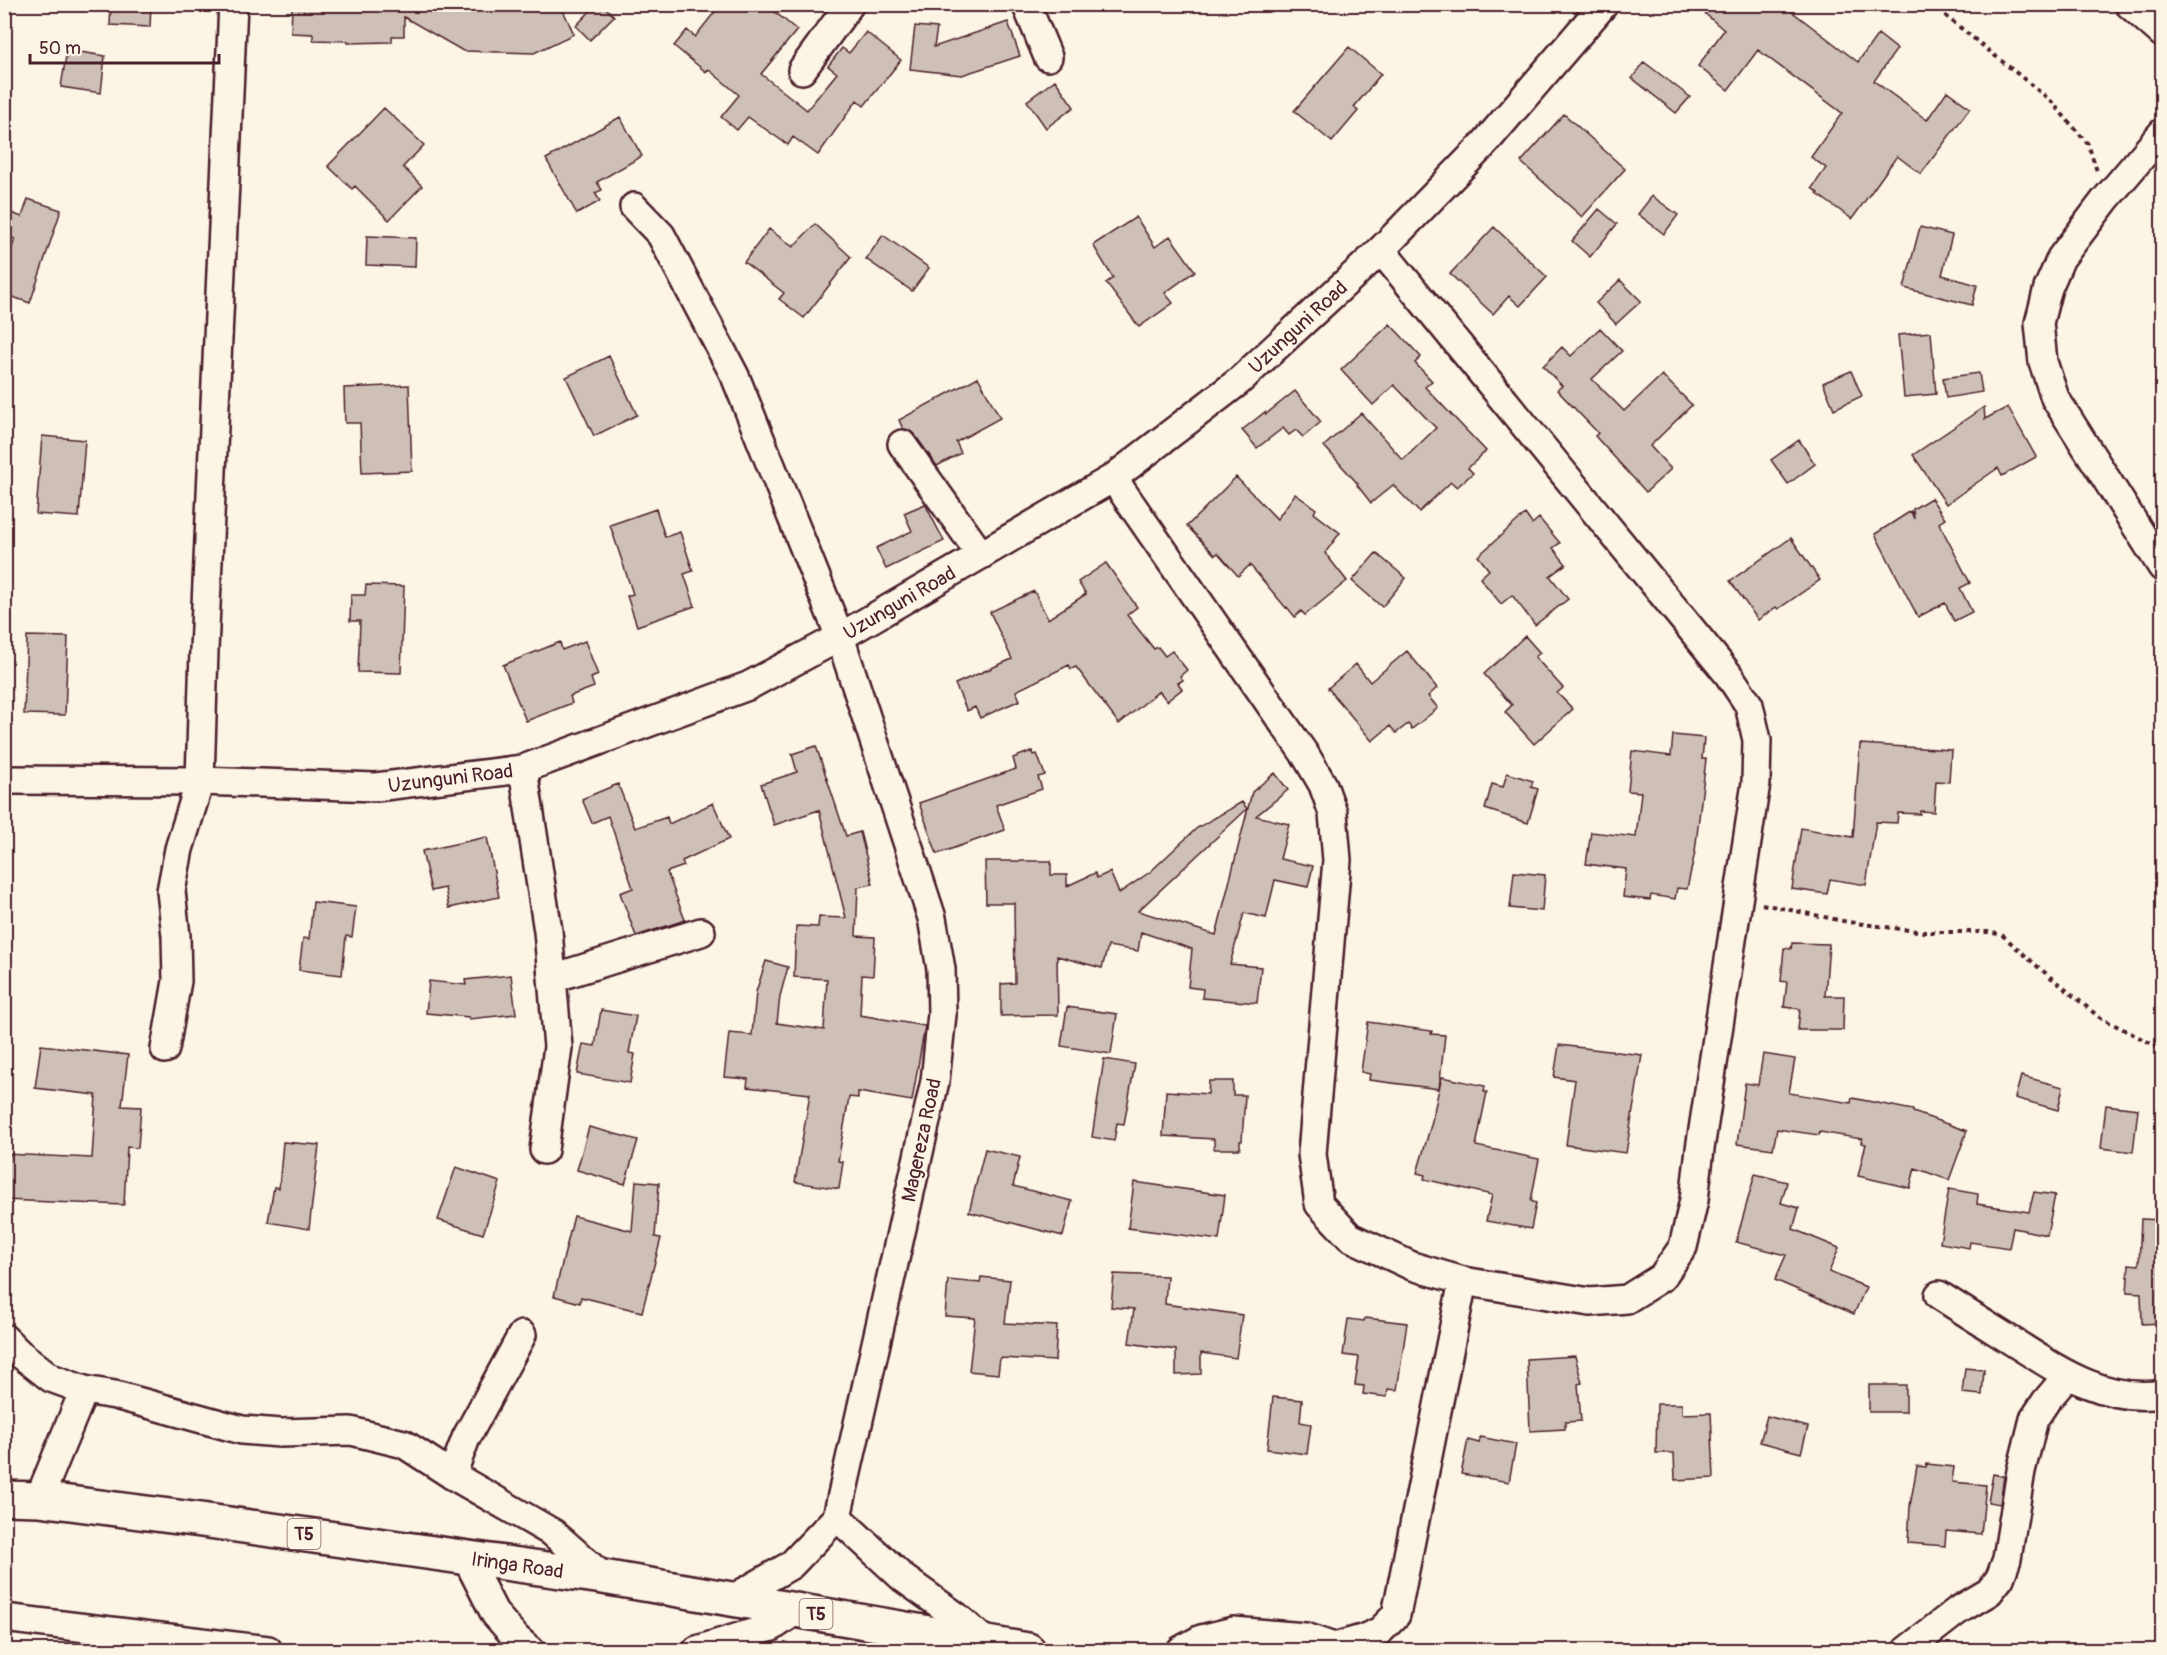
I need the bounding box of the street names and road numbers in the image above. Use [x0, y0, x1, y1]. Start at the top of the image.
street label: Uzunguni Road [1243, 275, 1353, 379]
street label: Uzunguni Road [839, 560, 960, 645]
street label: Uzunguni Road [386, 758, 514, 798]
street label: Magereza Road [896, 1076, 947, 1204]
road number: T5 [288, 1519, 320, 1549]
street label: Iringa Road [470, 1546, 565, 1584]
road number: T5 [800, 1599, 832, 1629]

